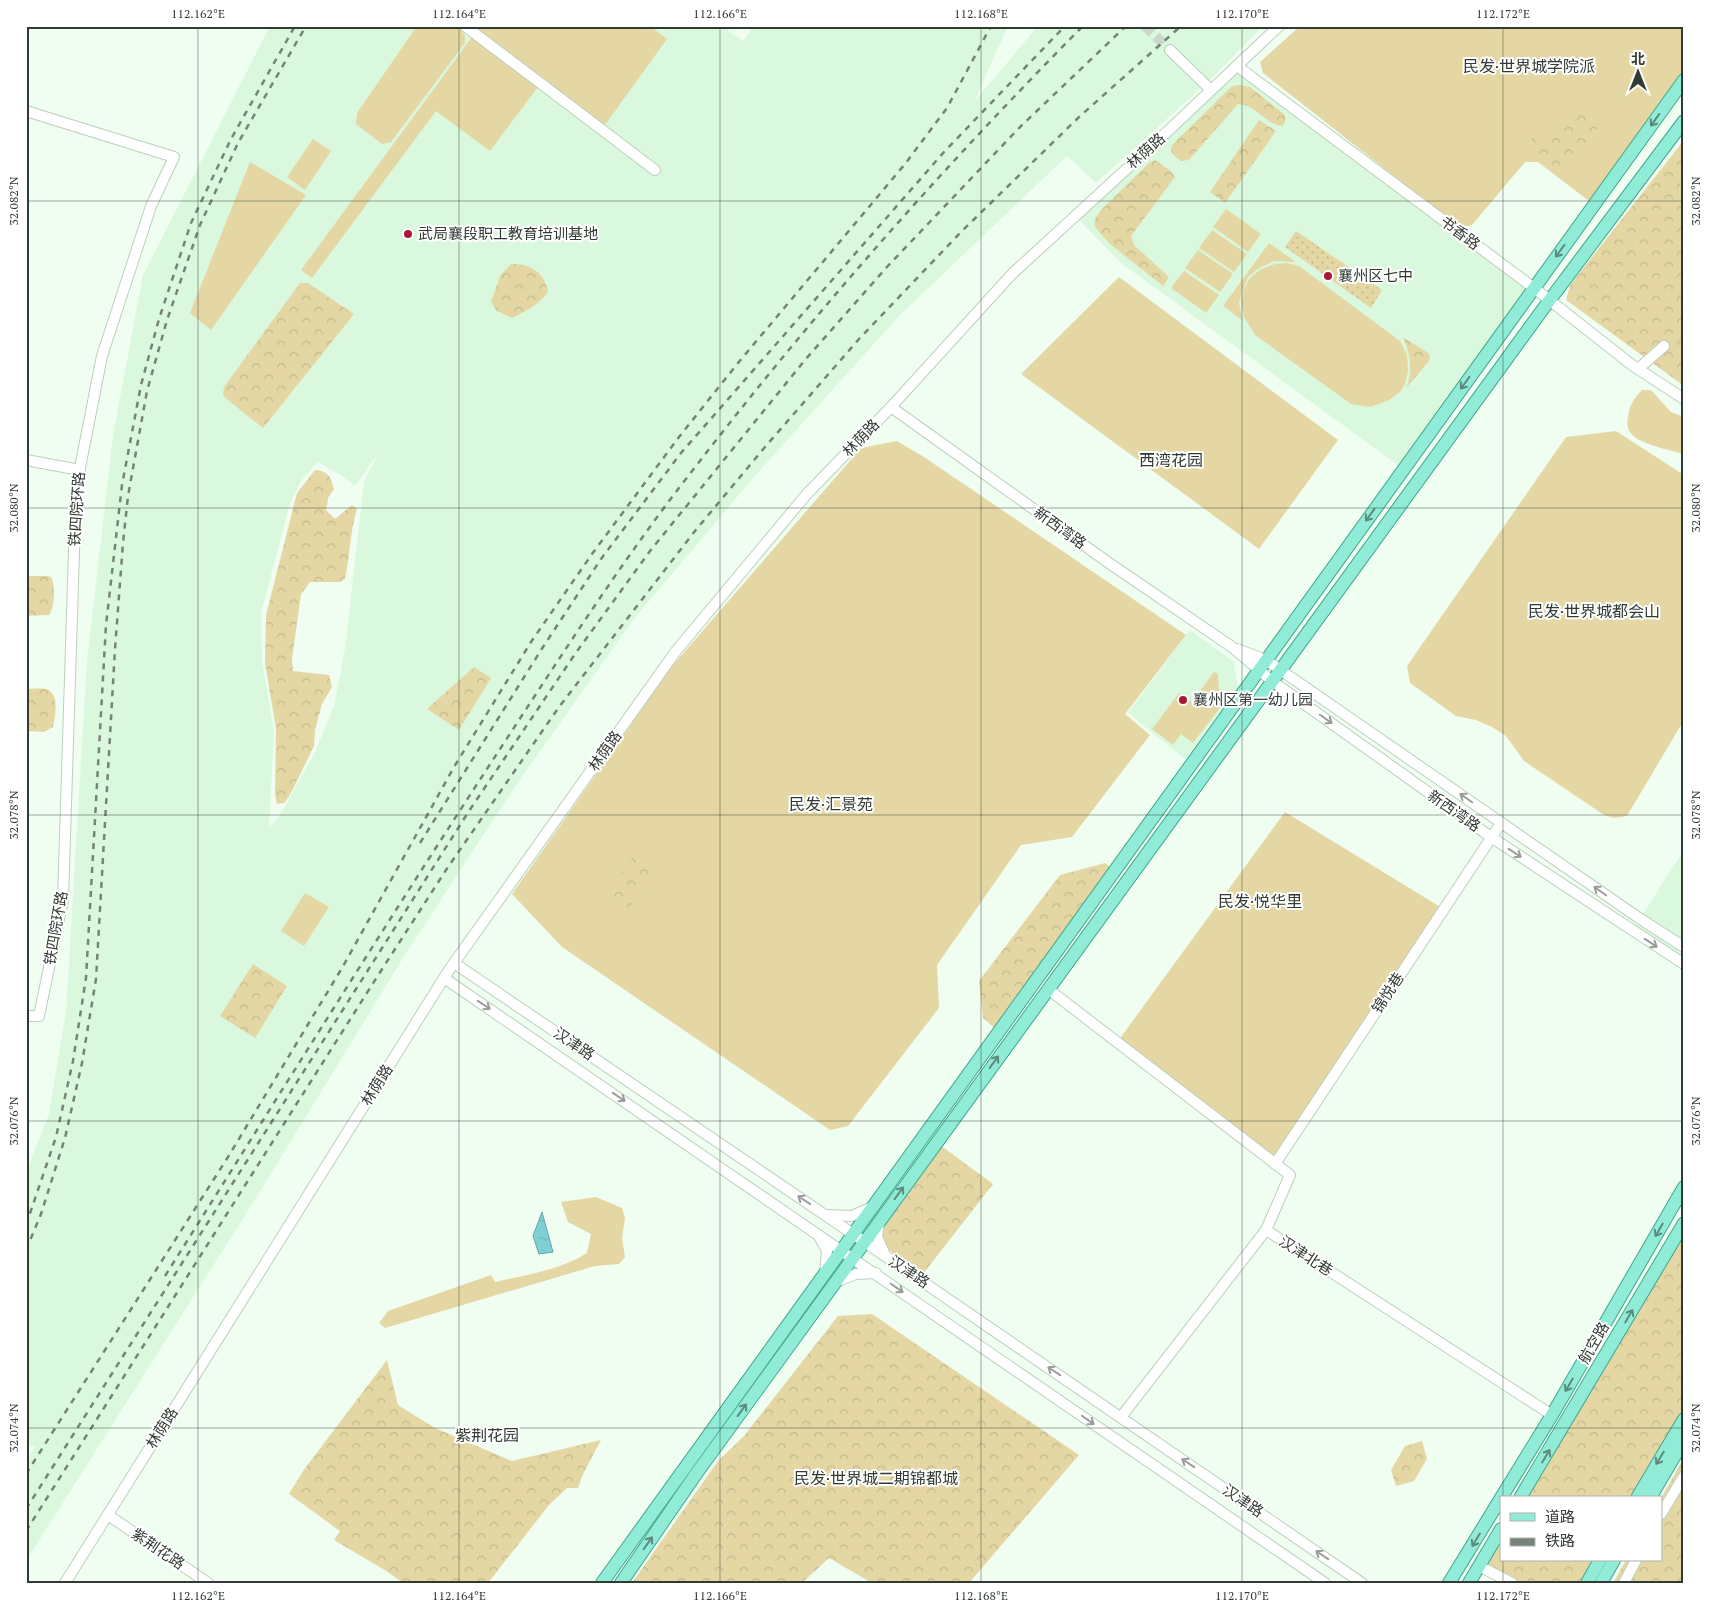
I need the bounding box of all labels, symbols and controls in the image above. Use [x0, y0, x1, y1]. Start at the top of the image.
text: 112.162°E [171, 6, 225, 21]
text: 112.164°E [432, 6, 486, 21]
text: 112.166°E [693, 6, 747, 21]
text: 112.168°E [954, 6, 1008, 21]
text: 112.170°E [1215, 6, 1269, 21]
text: 112.172°E [1476, 6, 1530, 21]
north arrow [1612, 48, 1662, 98]
text: 北 [1631, 49, 1645, 68]
district label: 民发·世界城学院派 [1463, 55, 1595, 77]
one-way arrow [1650, 113, 1660, 127]
street label: 林荫路 [1122, 128, 1169, 173]
text: 32.082°N [6, 176, 21, 226]
text: 32.082°N [1688, 176, 1703, 226]
street label: 书香路 [1437, 211, 1485, 254]
place label: 武局襄段职工教育培训基地 [418, 223, 598, 243]
marker: 武局襄段职工教育培训基地 [402, 228, 414, 240]
one-way arrow [1555, 244, 1565, 258]
place label: 襄州区七中 [1338, 265, 1413, 285]
marker: 襄州区七中 [1322, 270, 1334, 282]
one-way arrow [1460, 376, 1470, 390]
street label: 林荫路 [837, 414, 883, 460]
district label: 西湾花园 [1139, 449, 1203, 471]
street label: 铁四院环路 [63, 471, 89, 547]
text: 32.080°N [6, 483, 21, 533]
text: 32.080°N [1688, 483, 1703, 533]
street label: 新西湾路 [1030, 501, 1091, 553]
one-way arrow [1365, 508, 1375, 522]
district label: 民发·世界城都会山 [1528, 600, 1660, 622]
place label: 襄州区第一幼儿园 [1193, 689, 1313, 709]
marker: 襄州区第一幼儿园 [1177, 694, 1189, 706]
one-way arrow [1318, 714, 1332, 724]
street label: 林荫路 [583, 726, 625, 775]
street label: 新西湾路 [1424, 785, 1485, 836]
text: 32.078°N [6, 790, 21, 840]
text: 32.078°N [1688, 790, 1703, 840]
district label: 民发·汇景苑 [789, 793, 873, 815]
one-way arrow [1459, 793, 1473, 803]
one-way arrow [1508, 848, 1522, 858]
one-way arrow [1593, 886, 1607, 896]
street label: 铁四院环路 [39, 889, 71, 967]
district label: 民发·悦华里 [1218, 890, 1302, 912]
one-way arrow [1643, 938, 1657, 948]
street label: 锦悦巷 [1367, 968, 1408, 1017]
one-way arrow [477, 1000, 491, 1010]
street label: 汉津路 [550, 1022, 599, 1064]
one-way arrow [989, 1056, 1000, 1069]
street label: 林荫路 [356, 1060, 397, 1109]
one-way arrow [611, 1092, 625, 1102]
text: 32.076°N [6, 1096, 21, 1146]
text: 32.076°N [1688, 1096, 1703, 1146]
one-way arrow [894, 1186, 904, 1200]
one-way arrow [798, 1195, 812, 1205]
one-way arrow [1654, 1222, 1664, 1236]
street label: 汉津北巷 [1276, 1230, 1337, 1280]
street label: 汉津路 [885, 1250, 934, 1292]
one-way arrow [890, 1283, 904, 1293]
one-way arrow [1624, 1310, 1634, 1324]
street label: 航空路 [1573, 1318, 1613, 1367]
one-way arrow [1047, 1366, 1061, 1376]
one-way arrow [1564, 1378, 1574, 1392]
text: 32.074°N [6, 1403, 21, 1453]
street label: 林荫路 [141, 1403, 182, 1452]
one-way arrow [737, 1403, 747, 1417]
text: 32.074°N [1688, 1403, 1703, 1453]
one-way arrow [1081, 1415, 1095, 1425]
district label: 紫荆花园 [455, 1424, 519, 1446]
one-way arrow [1541, 1450, 1551, 1464]
one-way arrow [1655, 1451, 1665, 1465]
one-way arrow [1181, 1458, 1195, 1468]
district label: 民发·世界城二期锦都城 [794, 1467, 958, 1489]
street label: 汉津路 [1219, 1479, 1268, 1521]
legend [1500, 1496, 1662, 1562]
text: 道路 [1545, 1506, 1575, 1526]
street label: 紫荆花路 [128, 1523, 189, 1573]
text: 铁路 [1545, 1530, 1575, 1550]
one-way arrow [1470, 1532, 1480, 1546]
one-way arrow [643, 1536, 653, 1550]
one-way arrow [1315, 1550, 1329, 1560]
text: 112.162°E [171, 1588, 225, 1603]
text: 112.164°E [432, 1588, 486, 1603]
text: 112.166°E [693, 1588, 747, 1603]
text: 112.168°E [954, 1588, 1008, 1603]
text: 112.170°E [1215, 1588, 1269, 1603]
text: 112.172°E [1476, 1588, 1530, 1603]

